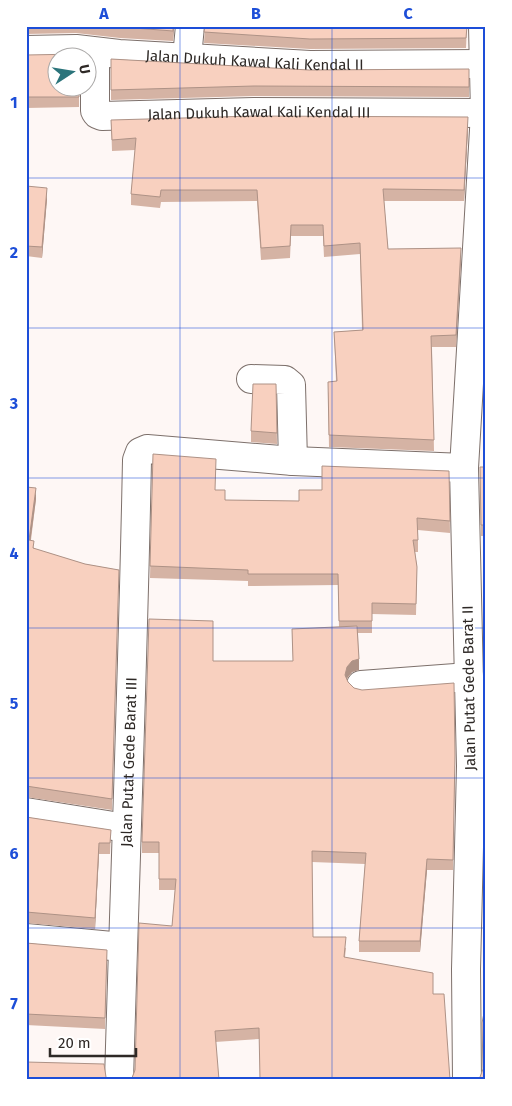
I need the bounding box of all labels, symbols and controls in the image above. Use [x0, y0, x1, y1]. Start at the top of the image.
text: A [98, 4, 109, 23]
text: B [251, 4, 261, 23]
text: C [403, 4, 413, 23]
street label: Jalan Dukuh Kawal Kali Kendal II [145, 47, 364, 74]
north arrow [48, 48, 98, 98]
text: U [75, 63, 93, 76]
text: 1 [10, 93, 18, 112]
street label: Jalan Dukuh Kawal Kali Kendal III [147, 103, 370, 124]
text: 2 [10, 243, 18, 262]
text: 3 [9, 394, 18, 413]
text: 4 [9, 544, 19, 563]
street label: Jalan Putat Gede Barat II [459, 605, 479, 771]
street label: Jalan Putat Gede Barat III [117, 677, 141, 847]
text: 5 [10, 694, 19, 713]
text: 6 [9, 844, 19, 863]
text: 7 [10, 994, 18, 1013]
scale bar [50, 1026, 136, 1058]
text: 20 m [58, 1034, 91, 1052]

